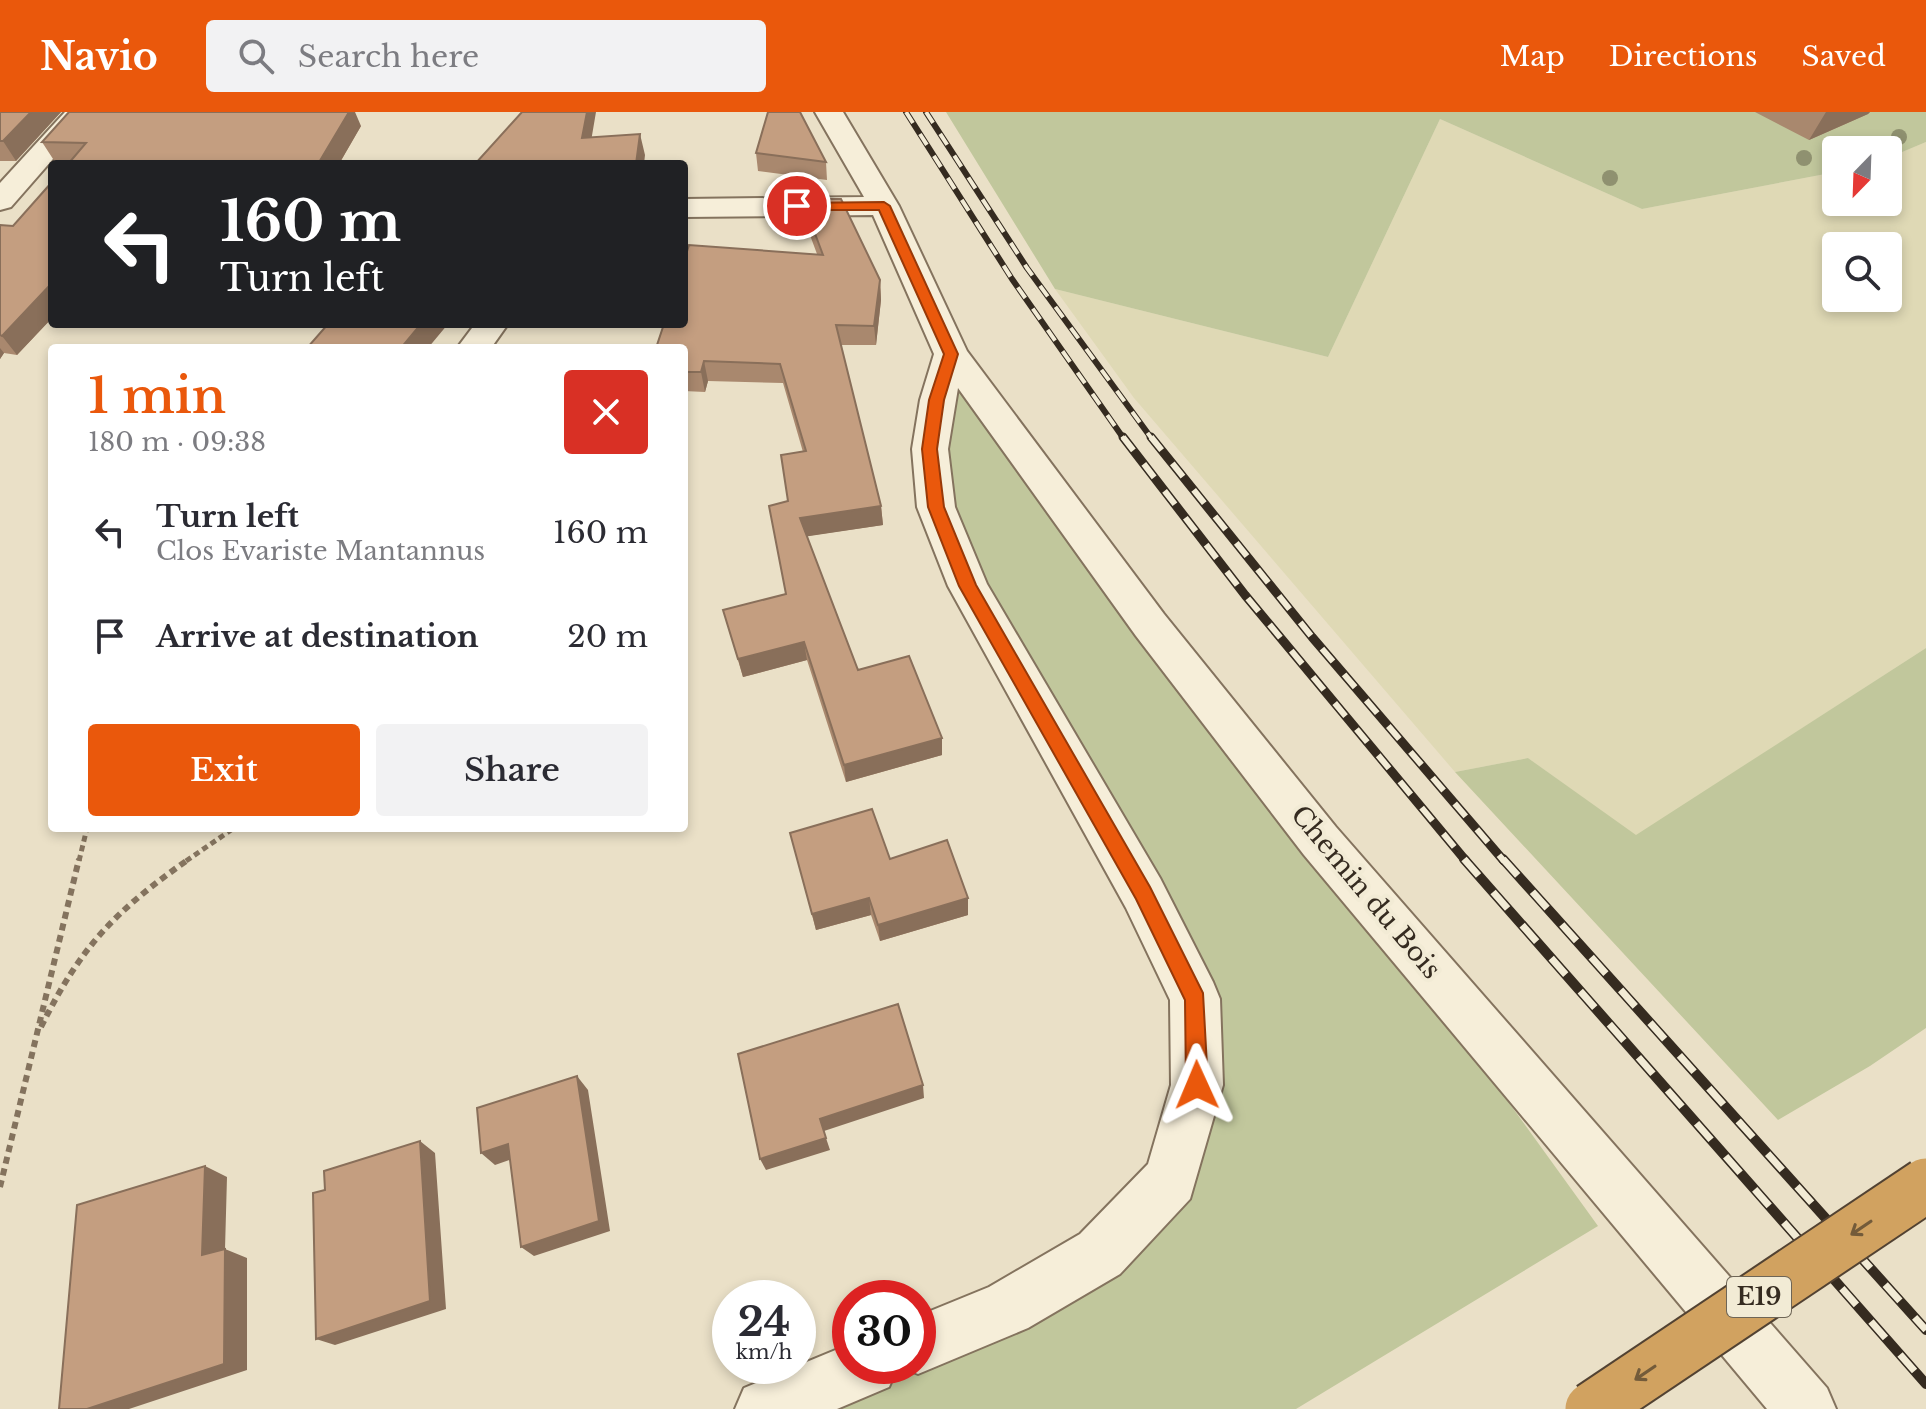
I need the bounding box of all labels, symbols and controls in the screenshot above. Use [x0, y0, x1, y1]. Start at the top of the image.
search box [206, 20, 766, 92]
text: Navio [40, 33, 158, 80]
icon: search [234, 34, 278, 78]
text: Search here [298, 38, 479, 75]
text: Map [1500, 39, 1565, 74]
text: Directions [1609, 39, 1758, 74]
text: Saved [1802, 39, 1886, 74]
north arrow [1822, 136, 1902, 216]
map controls [1822, 136, 1902, 312]
pin [763, 172, 831, 240]
icon: arrive [775, 184, 819, 228]
text: 160 m [220, 187, 401, 256]
icon: left [88, 192, 192, 296]
button: search [1822, 232, 1902, 312]
text: Turn left [220, 256, 384, 301]
text: 1 min [88, 366, 226, 426]
button: close [564, 370, 648, 454]
text: 180 m · 09:38 [88, 426, 266, 458]
text: Turn left [156, 498, 299, 535]
icon: left [88, 510, 132, 554]
text: 160 m [553, 514, 648, 551]
text: Clos Evariste Mantannus [156, 535, 485, 567]
icon: arrive [88, 614, 132, 658]
text: Arrive at destination [156, 618, 479, 655]
text: 20 m [567, 618, 648, 655]
button: Exit [88, 724, 360, 816]
button: Share [376, 724, 648, 816]
street label: Chemin du Bois [1284, 799, 1448, 985]
position arrow [1155, 1043, 1239, 1127]
one-way arrow [1851, 1220, 1873, 1236]
road number: E19 [1727, 1277, 1791, 1317]
speed limit sign: 30 [832, 1280, 936, 1384]
text: 24 [738, 1297, 790, 1347]
text: km/h [736, 1340, 792, 1364]
one-way arrow [1635, 1365, 1657, 1381]

